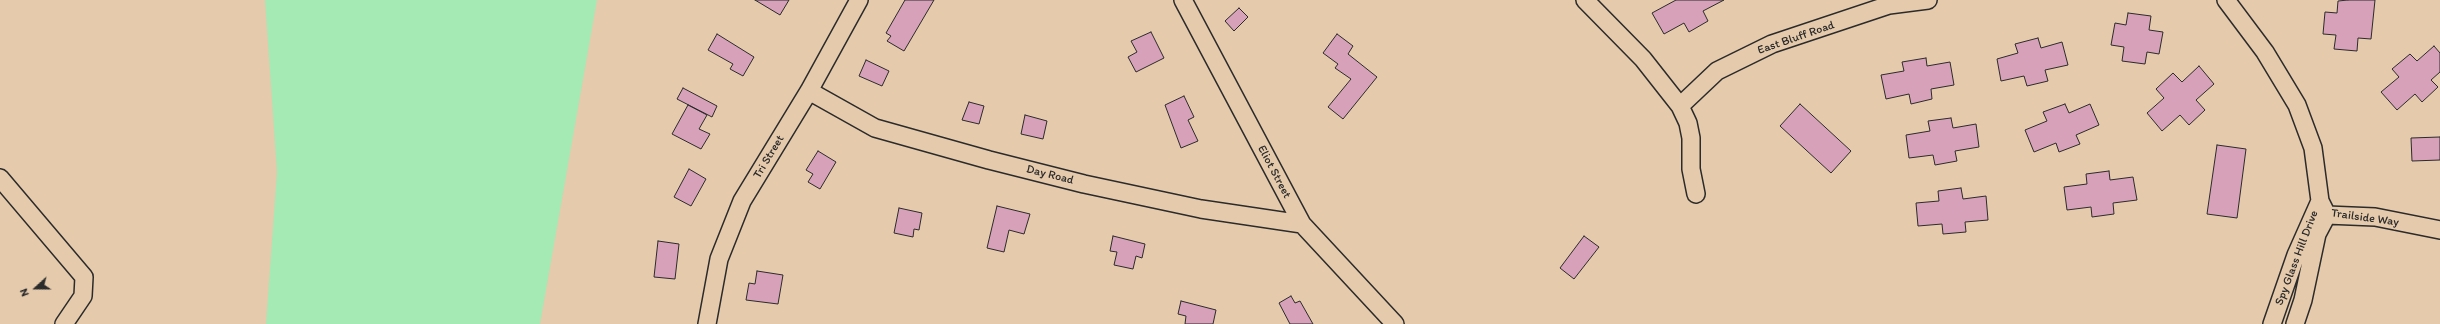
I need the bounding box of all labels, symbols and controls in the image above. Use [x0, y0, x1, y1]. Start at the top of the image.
street label: East Bluff Road [1756, 18, 1836, 58]
street label: Tri Street [750, 133, 788, 181]
street label: Eliot Street [1254, 143, 1294, 201]
street label: Day Road [1025, 162, 1075, 188]
street label: Trailside Way [2330, 206, 2400, 230]
street label: Spy Glass Hill Drive [2272, 208, 2322, 308]
north arrow [16, 268, 56, 308]
text: N [17, 287, 32, 298]

